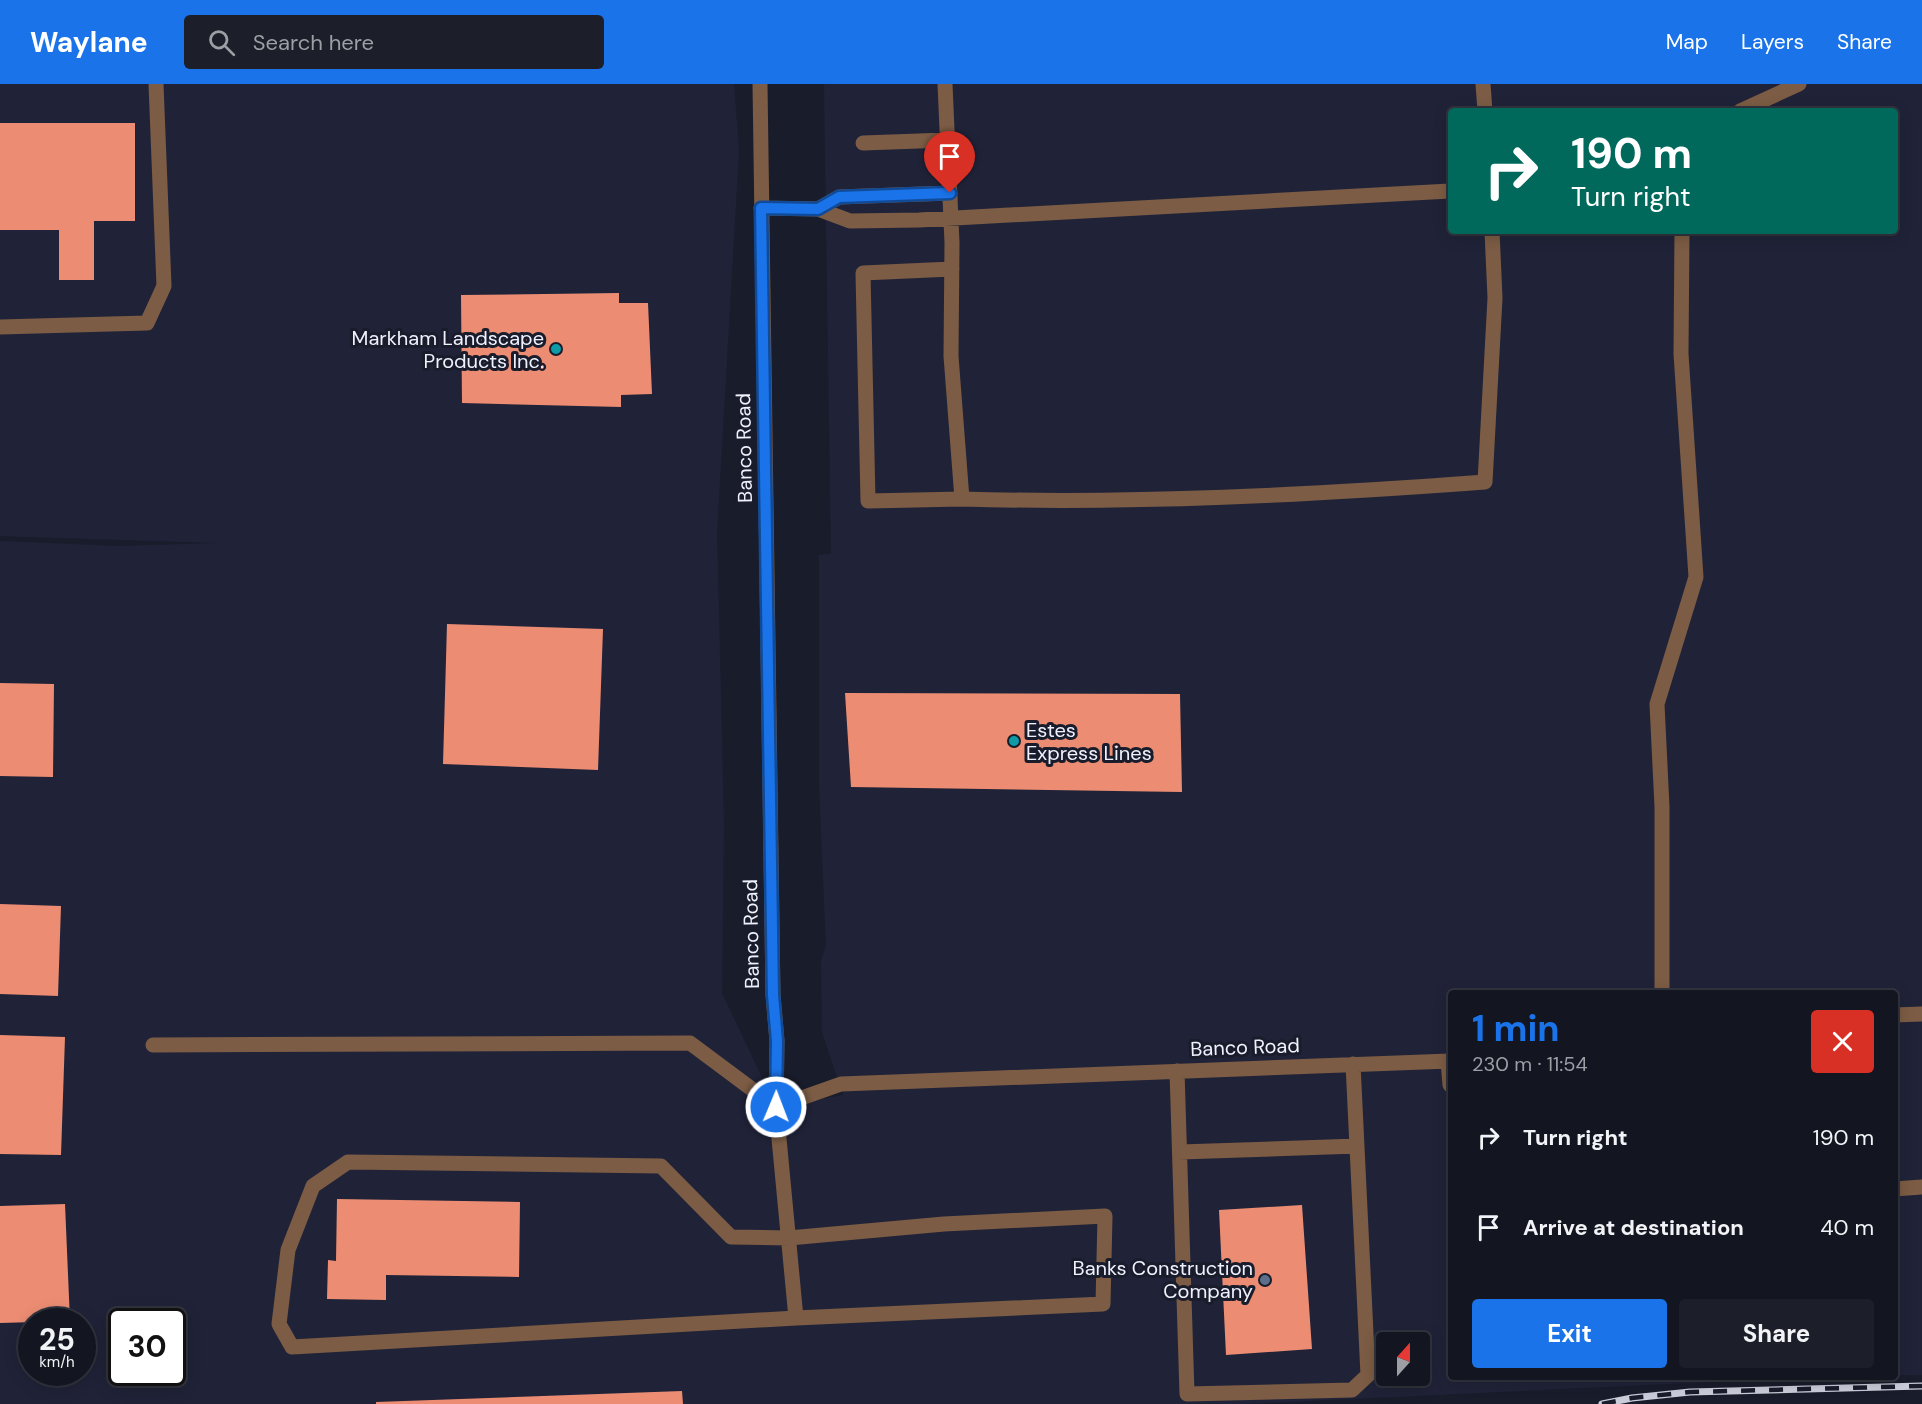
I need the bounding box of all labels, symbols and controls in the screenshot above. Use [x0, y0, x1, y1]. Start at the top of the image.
search box [184, 15, 604, 69]
text: Waylane [30, 24, 148, 61]
icon: search [205, 26, 238, 59]
text: Search here [253, 28, 374, 57]
text: Map [1666, 28, 1708, 56]
text: Layers [1741, 28, 1804, 56]
text: Share [1837, 28, 1892, 56]
text: 190 m [1571, 126, 1692, 181]
pin [924, 131, 975, 193]
icon: right [1472, 132, 1550, 210]
icon: arrive [933, 140, 966, 173]
text: Turn right [1571, 179, 1691, 214]
place label: Markham Landscape Products Inc. [352, 325, 544, 374]
marker: Markham Landscape Products Inc. [549, 342, 563, 356]
street label: Banco Road [730, 393, 758, 503]
place label: Estes Express Lines [1026, 717, 1152, 766]
marker: Estes Express Lines [1007, 734, 1021, 748]
street label: Banco Road [737, 879, 765, 989]
text: 1 min [1472, 1005, 1560, 1052]
button: close [1811, 1010, 1874, 1073]
street label: Banco Road [1190, 1032, 1300, 1062]
text: 230 m · 11:54 [1472, 1051, 1588, 1077]
position arrow [744, 1075, 808, 1139]
icon: right [1472, 1121, 1505, 1154]
text: Turn right [1523, 1123, 1628, 1152]
text: 190 m [1813, 1123, 1874, 1152]
icon: arrive [1472, 1211, 1505, 1244]
text: Arrive at destination [1523, 1213, 1744, 1242]
text: 40 m [1820, 1213, 1874, 1242]
place label: Banks Construction Company [1073, 1255, 1253, 1304]
marker: Banks Construction Company [1258, 1273, 1272, 1287]
button: Exit [1472, 1299, 1667, 1368]
button: Share [1679, 1299, 1874, 1368]
speed limit sign: 30 [108, 1308, 186, 1386]
text: 25 [39, 1320, 75, 1359]
north arrow [1376, 1332, 1430, 1386]
map controls [1376, 1332, 1430, 1386]
text: km/h [39, 1352, 75, 1372]

